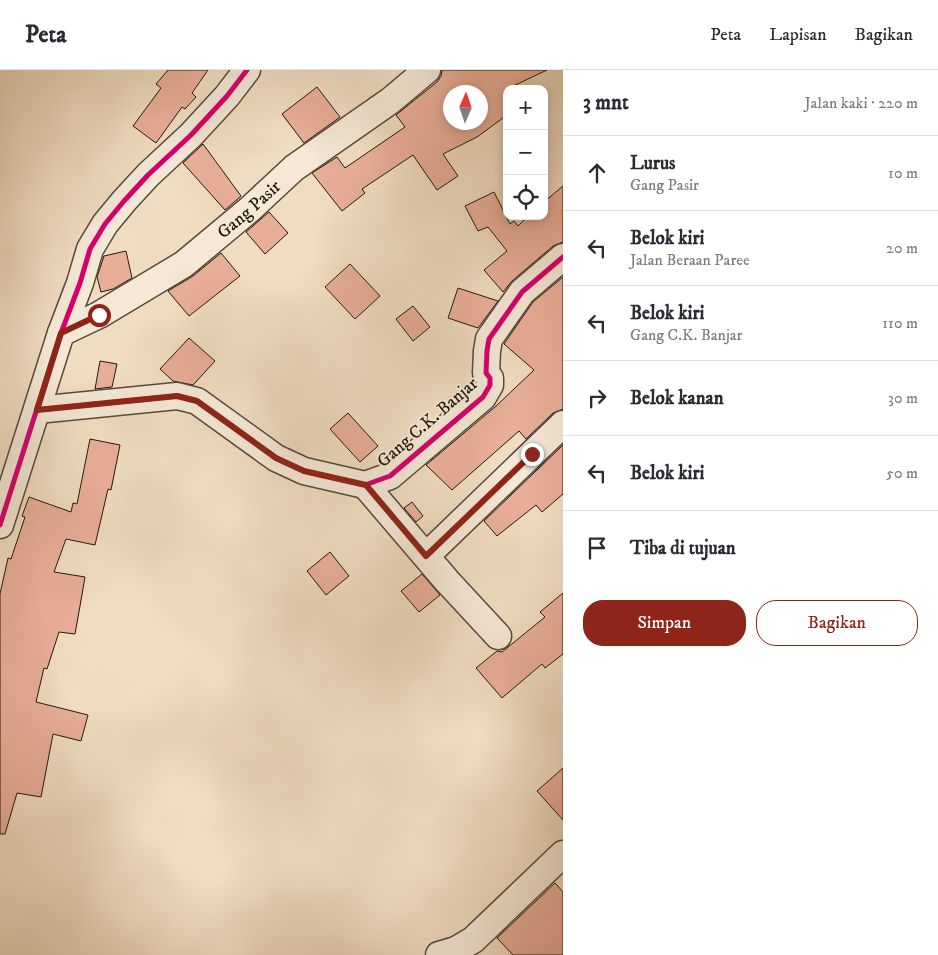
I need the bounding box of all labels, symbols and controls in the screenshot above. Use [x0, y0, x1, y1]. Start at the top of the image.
text: Peta [25, 20, 66, 50]
text: Peta [710, 24, 741, 46]
text: Lapisan [769, 24, 827, 46]
text: Bagikan [855, 24, 913, 46]
north arrow [443, 85, 488, 130]
map controls [503, 85, 548, 220]
button: + [503, 85, 548, 130]
text: 3 mnt [583, 90, 629, 116]
text: Jalan kaki · 220 m [804, 93, 918, 113]
button: − [503, 130, 548, 175]
text: Lurus [630, 152, 675, 175]
icon: ahead [583, 159, 611, 187]
text: 10 m [888, 163, 918, 183]
button: locate [503, 175, 548, 220]
text: Gang Pasir [630, 175, 699, 195]
street label: Gang Pasir [213, 176, 286, 244]
text: Belok kiri [630, 227, 704, 250]
icon: left [583, 234, 611, 262]
text: 20 m [886, 238, 918, 258]
text: Jalan Beraan Paree [630, 250, 750, 270]
text: Belok kiri [630, 302, 704, 325]
route start [88, 304, 111, 327]
icon: left [583, 309, 611, 337]
text: 110 m [882, 313, 918, 333]
text: Gang C.K. Banjar [630, 325, 743, 345]
street label: Gang C.K. Banjar [373, 373, 483, 473]
icon: right [583, 384, 611, 412]
text: Belok kanan [630, 387, 724, 410]
text: 30 m [888, 388, 918, 408]
route end [521, 443, 544, 466]
icon: left [583, 459, 611, 487]
text: Belok kiri [630, 462, 704, 485]
text: 50 m [886, 463, 918, 483]
icon: arrive [583, 534, 611, 562]
text: Tiba di tujuan [630, 537, 736, 560]
button: Simpan [583, 600, 746, 646]
button: Bagikan [756, 600, 918, 646]

